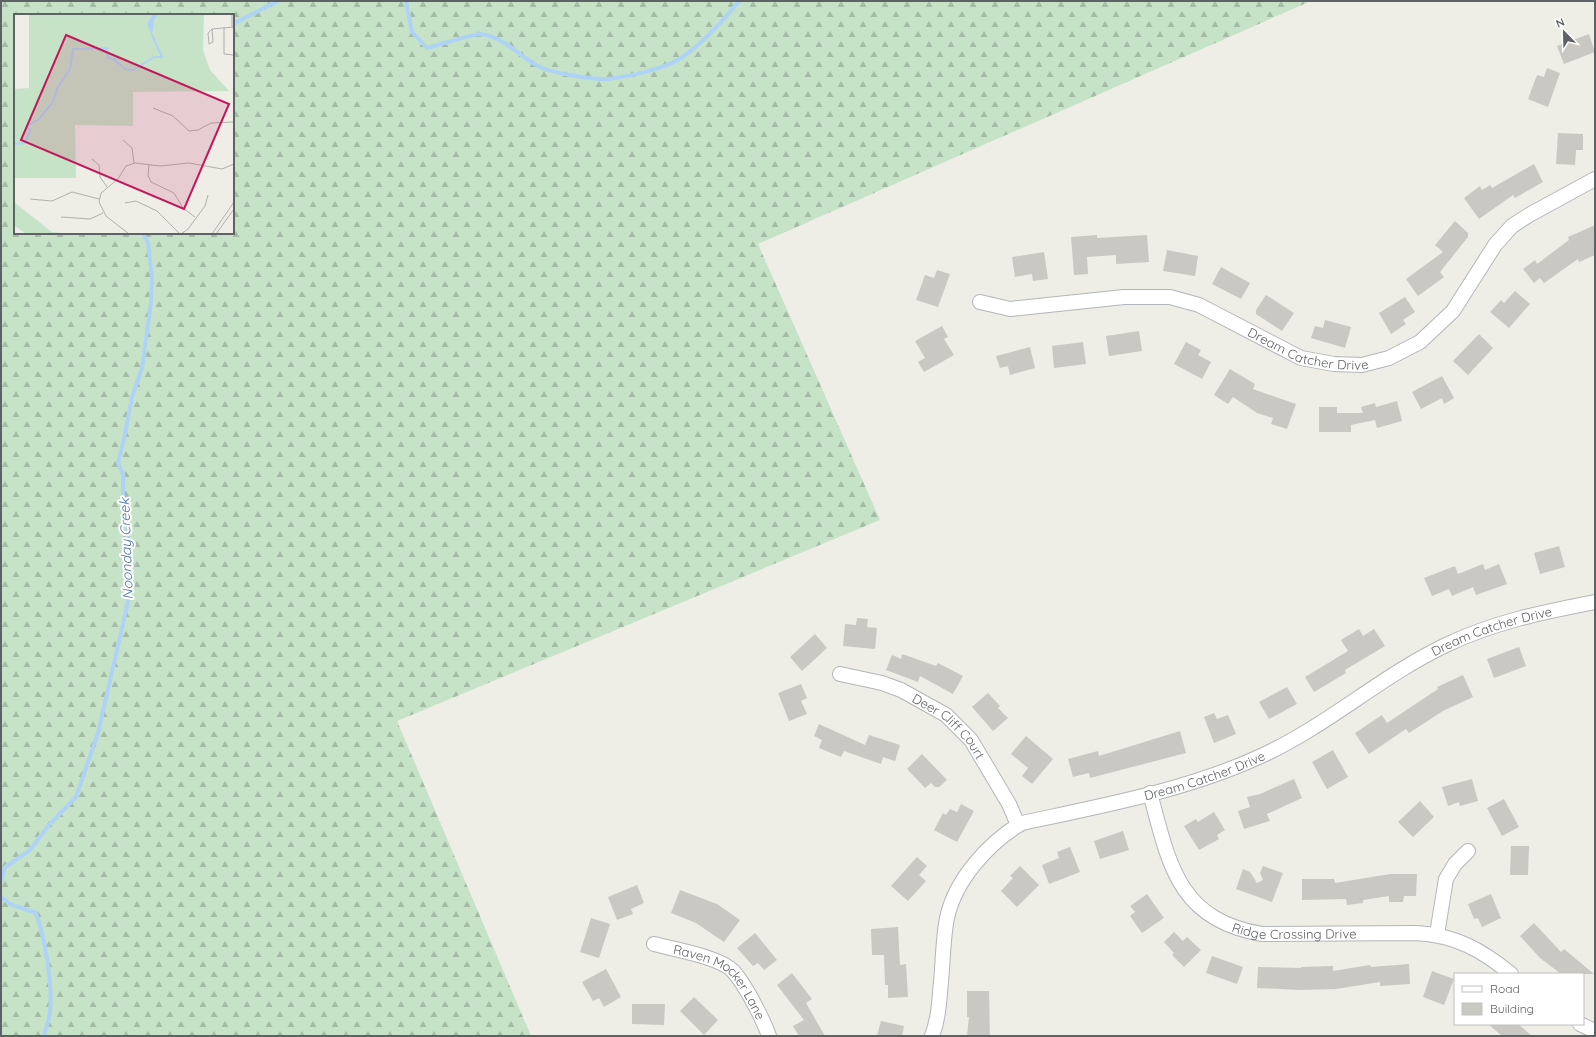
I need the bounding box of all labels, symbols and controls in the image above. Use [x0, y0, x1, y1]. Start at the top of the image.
north arrow [1544, 12, 1584, 52]
inset map [14, 14, 234, 234]
text: N [1554, 15, 1567, 31]
street label: Dream Catcher Drive [1245, 324, 1370, 373]
water label: Noonday Creek [115, 496, 137, 600]
street label: Dream Catcher Drive [1428, 603, 1553, 659]
street label: Deer Cliff Court [910, 690, 988, 762]
street label: Dream Catcher Drive [1142, 747, 1267, 804]
street label: Ridge Crossing Drive [1230, 919, 1357, 942]
street label: Raven Mocker Lane [672, 941, 769, 1022]
legend [1454, 973, 1584, 1025]
text: Road [1490, 981, 1520, 996]
text: Building [1490, 1001, 1534, 1016]

